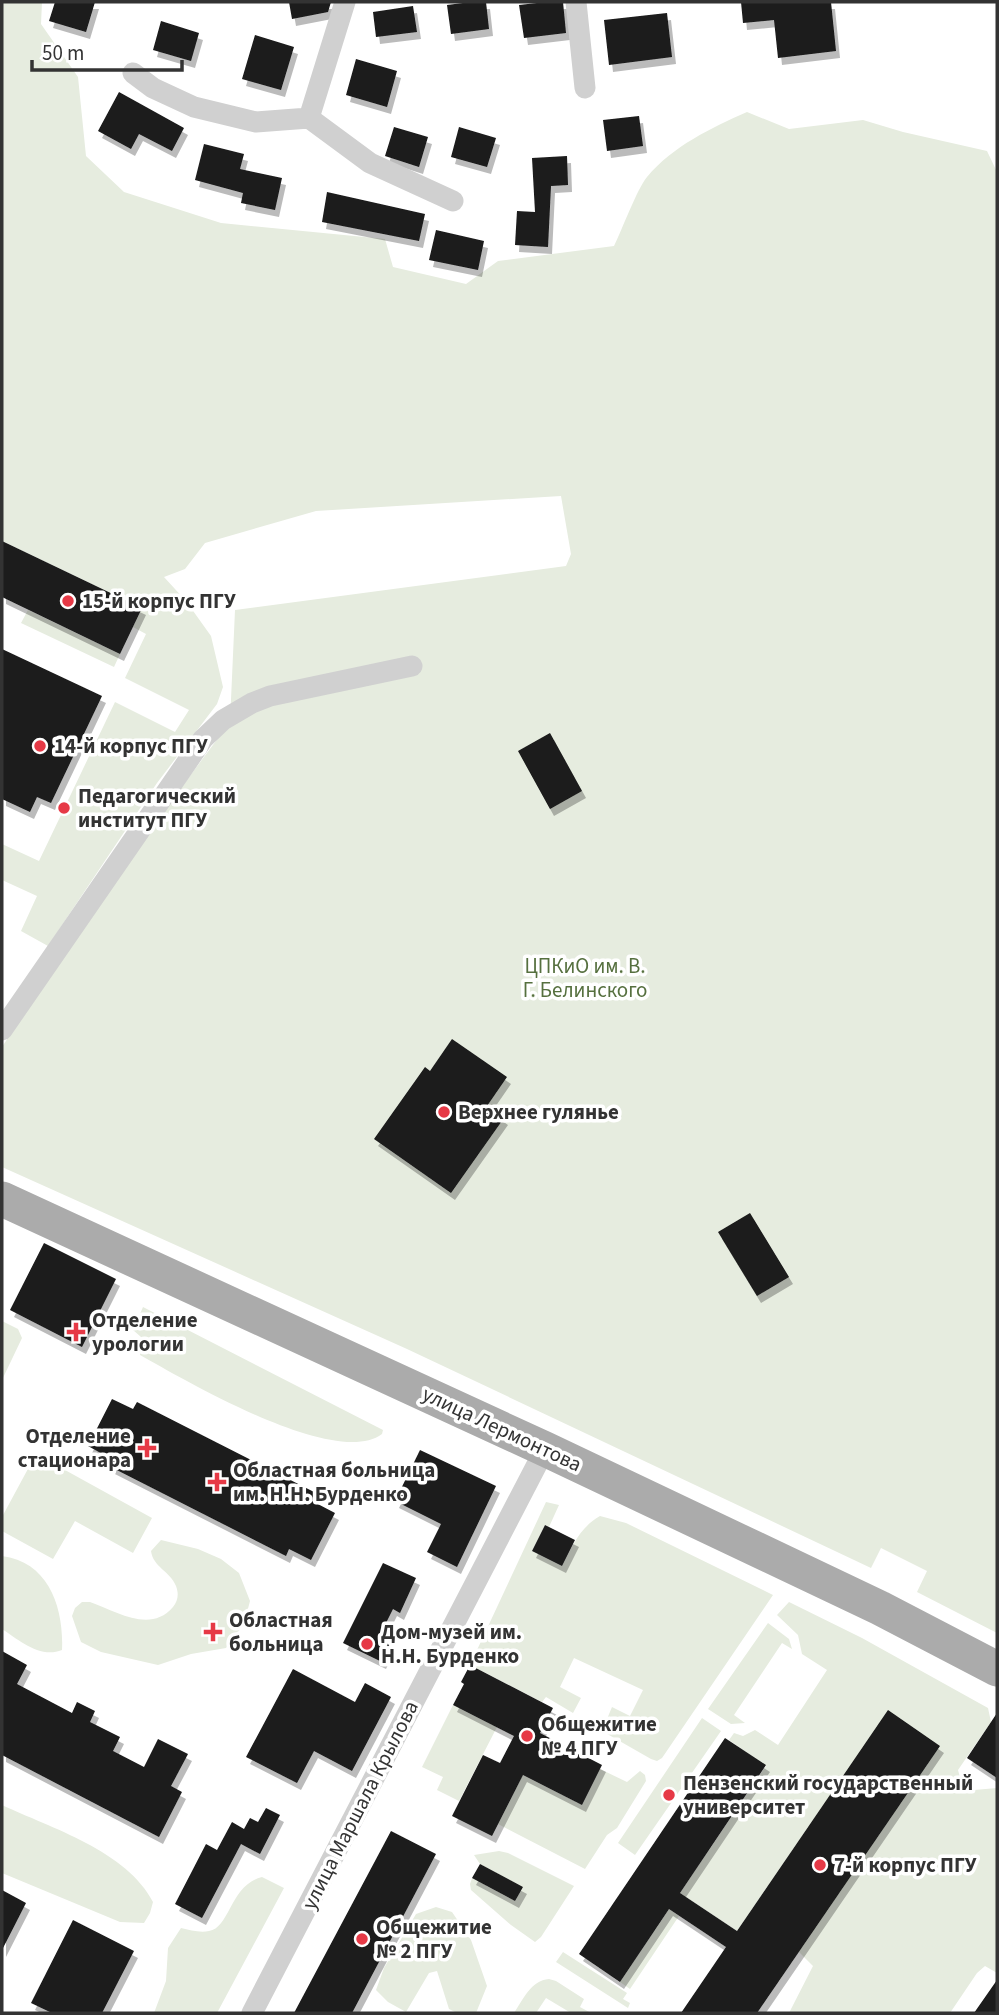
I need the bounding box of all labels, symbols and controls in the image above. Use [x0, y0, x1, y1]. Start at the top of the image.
scale bar [32, 28, 182, 72]
text: 50 m [42, 38, 84, 68]
place label: 15-й корпус ПГУ [82, 586, 236, 616]
marker: 15-й корпус ПГУ [60, 593, 76, 609]
place label: 14-й корпус ПГУ [54, 731, 208, 761]
marker: 14-й корпус ПГУ [32, 738, 48, 754]
place label: Педагогический институт ПГУ [78, 781, 236, 835]
marker: Педагогический институт ПГУ [56, 800, 72, 816]
park label: ЦПКиО им. В. Г. Белинского [523, 951, 647, 1005]
place label: Верхнее гулянье [458, 1097, 619, 1127]
marker: Верхнее гулянье [436, 1104, 452, 1120]
place label: Отделение урологии [92, 1305, 198, 1359]
marker: Отделение урологии [66, 1322, 86, 1342]
street label: улица Лермонтова [417, 1379, 587, 1479]
place label: Отделение стационара [18, 1421, 131, 1475]
marker: Отделение стационара [137, 1438, 157, 1458]
place label: Областная больница им. Н.Н. Бурденко [233, 1455, 435, 1509]
marker: Областная больница им. Н.Н. Бурденко [207, 1472, 227, 1492]
place label: Областная больница [229, 1605, 333, 1659]
place label: Дом-музей им. Н.Н. Бурденко [381, 1617, 522, 1671]
marker: Областная больница [203, 1622, 223, 1642]
marker: Дом-музей им. Н.Н. Бурденко [359, 1636, 375, 1652]
street label: улица Маршала Крылова [294, 1695, 426, 1915]
place label: Общежитие № 4 ПГУ [541, 1709, 657, 1763]
marker: Общежитие № 4 ПГУ [519, 1728, 535, 1744]
place label: Пензенский государственный университет [683, 1768, 973, 1822]
marker: Пензенский государственный университет [661, 1787, 677, 1803]
place label: 7-й корпус ПГУ [834, 1850, 977, 1880]
marker: 7-й корпус ПГУ [812, 1857, 828, 1873]
place label: Общежитие № 2 ПГУ [376, 1912, 492, 1966]
marker: Общежитие № 2 ПГУ [354, 1931, 370, 1947]

